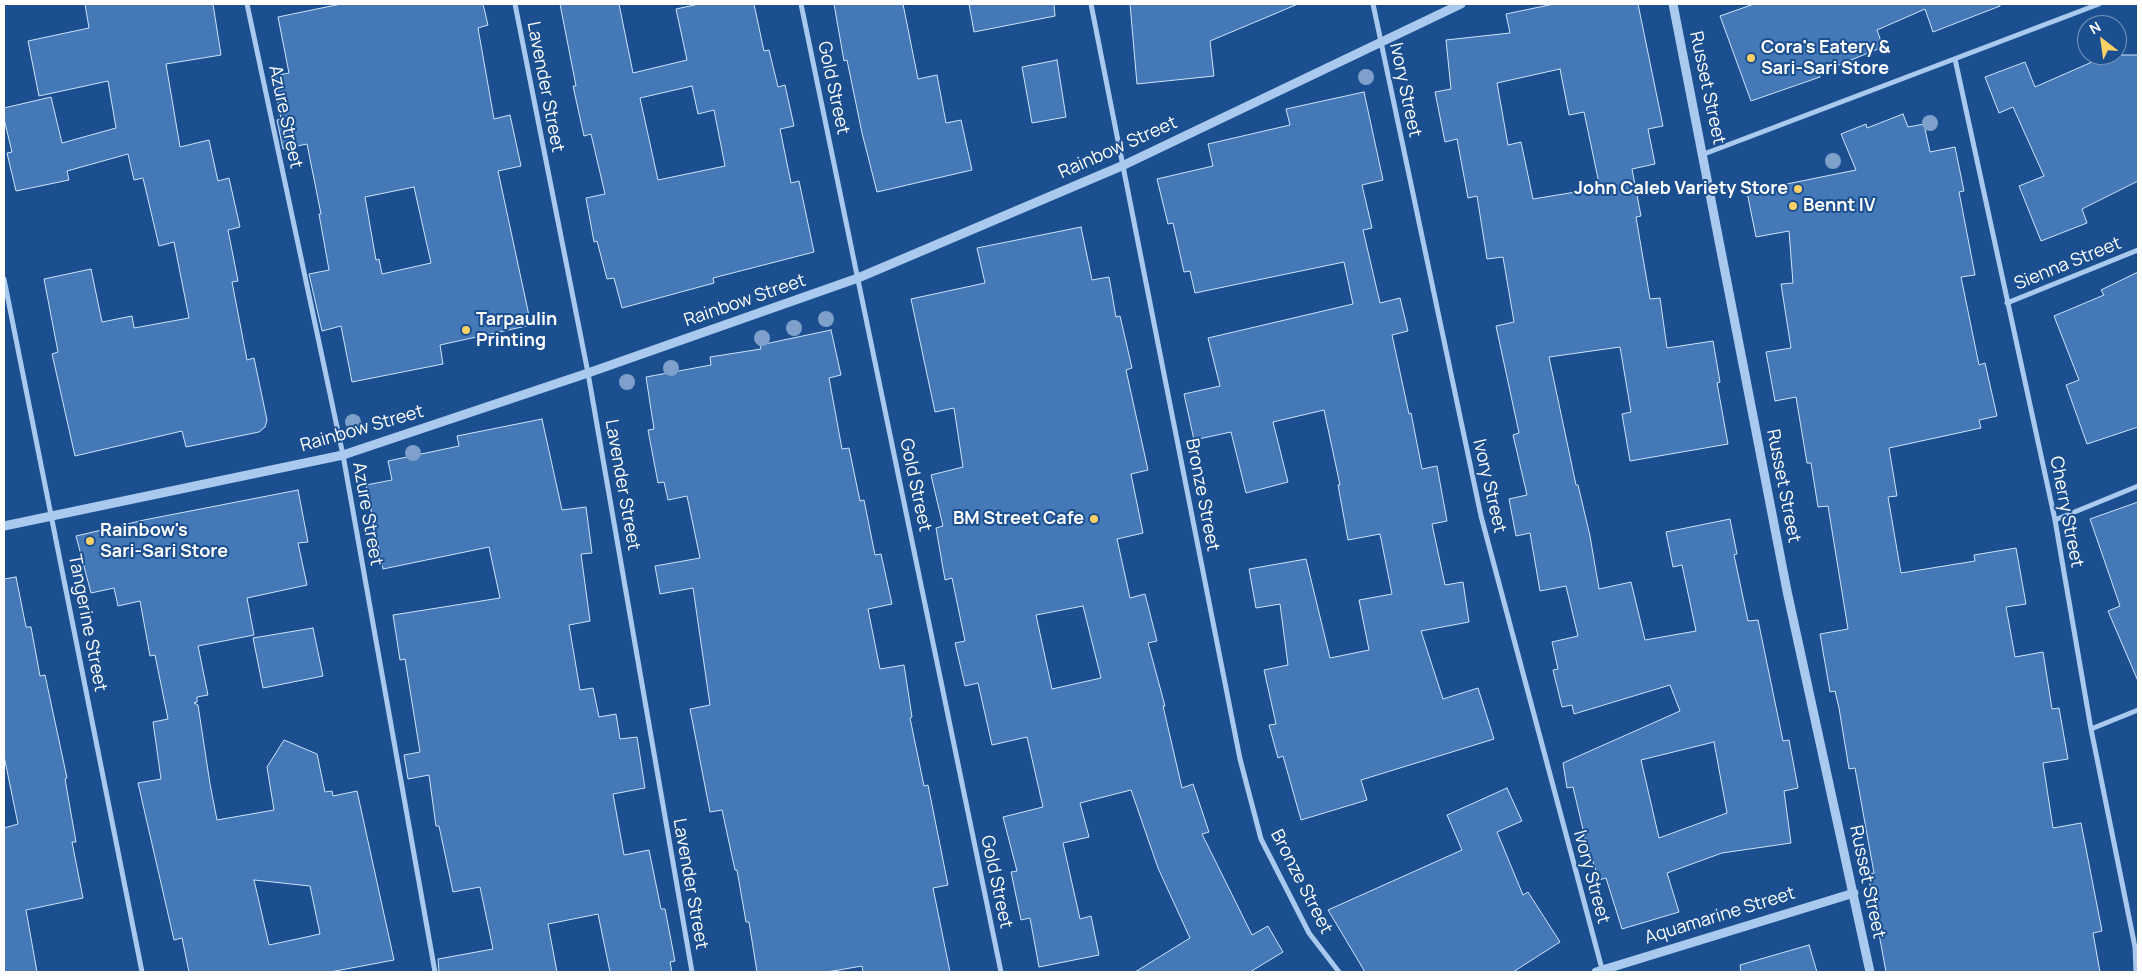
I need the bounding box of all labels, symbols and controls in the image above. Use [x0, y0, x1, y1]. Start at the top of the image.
north arrow [2077, 15, 2127, 65]
text: N [2086, 17, 2104, 38]
street label: Lavender Street [522, 20, 568, 154]
street label: Russet Street [1684, 29, 1730, 147]
place label: Cora's Eatery & Sari-Sari Store [1761, 37, 1891, 80]
street label: Gold Street [813, 39, 853, 137]
street label: Ivory Street [1384, 41, 1426, 139]
marker: Cora's Eatery & Sari-Sari Store [1745, 52, 1757, 64]
street label: Azure Street [264, 63, 306, 171]
street label: Rainbow Street [1055, 112, 1181, 184]
place label: John Caleb Variety Store [1574, 178, 1788, 200]
marker: John Caleb Variety Store [1792, 183, 1804, 195]
place label: Bennt IV [1803, 195, 1875, 217]
marker: Bennt IV [1787, 200, 1799, 212]
street label: Sienna Street [2011, 233, 2125, 295]
street label: Rainbow Street [681, 270, 809, 332]
place label: Tarpaulin Printing [476, 309, 557, 352]
marker: Tarpaulin Printing [460, 324, 472, 336]
street label: Rainbow Street [298, 401, 426, 457]
street label: Lavender Street [600, 418, 644, 552]
street label: Russet Street [1761, 427, 1805, 545]
street label: Gold Street [895, 436, 935, 534]
street label: Bronze Street [1180, 437, 1224, 553]
street label: Ivory Street [1468, 437, 1510, 535]
street label: Cherry Street [2045, 455, 2087, 569]
street label: Azure Street [347, 460, 387, 568]
place label: BM Street Cafe [953, 508, 1084, 530]
marker: BM Street Cafe [1088, 513, 1100, 525]
place label: Rainbow's Sari-Sari Store [100, 520, 228, 562]
marker: Rainbow's Sari-Sari Store [84, 535, 96, 547]
street label: Tangerine Street [63, 552, 111, 694]
street label: Lavender Street [668, 817, 712, 951]
street label: Russet Street [1844, 823, 1890, 941]
street label: Bronze Street [1265, 826, 1337, 938]
street label: Ivory Street [1568, 828, 1614, 926]
street label: Gold Street [976, 833, 1016, 931]
street label: Aquamarine Street [1642, 883, 1798, 949]

